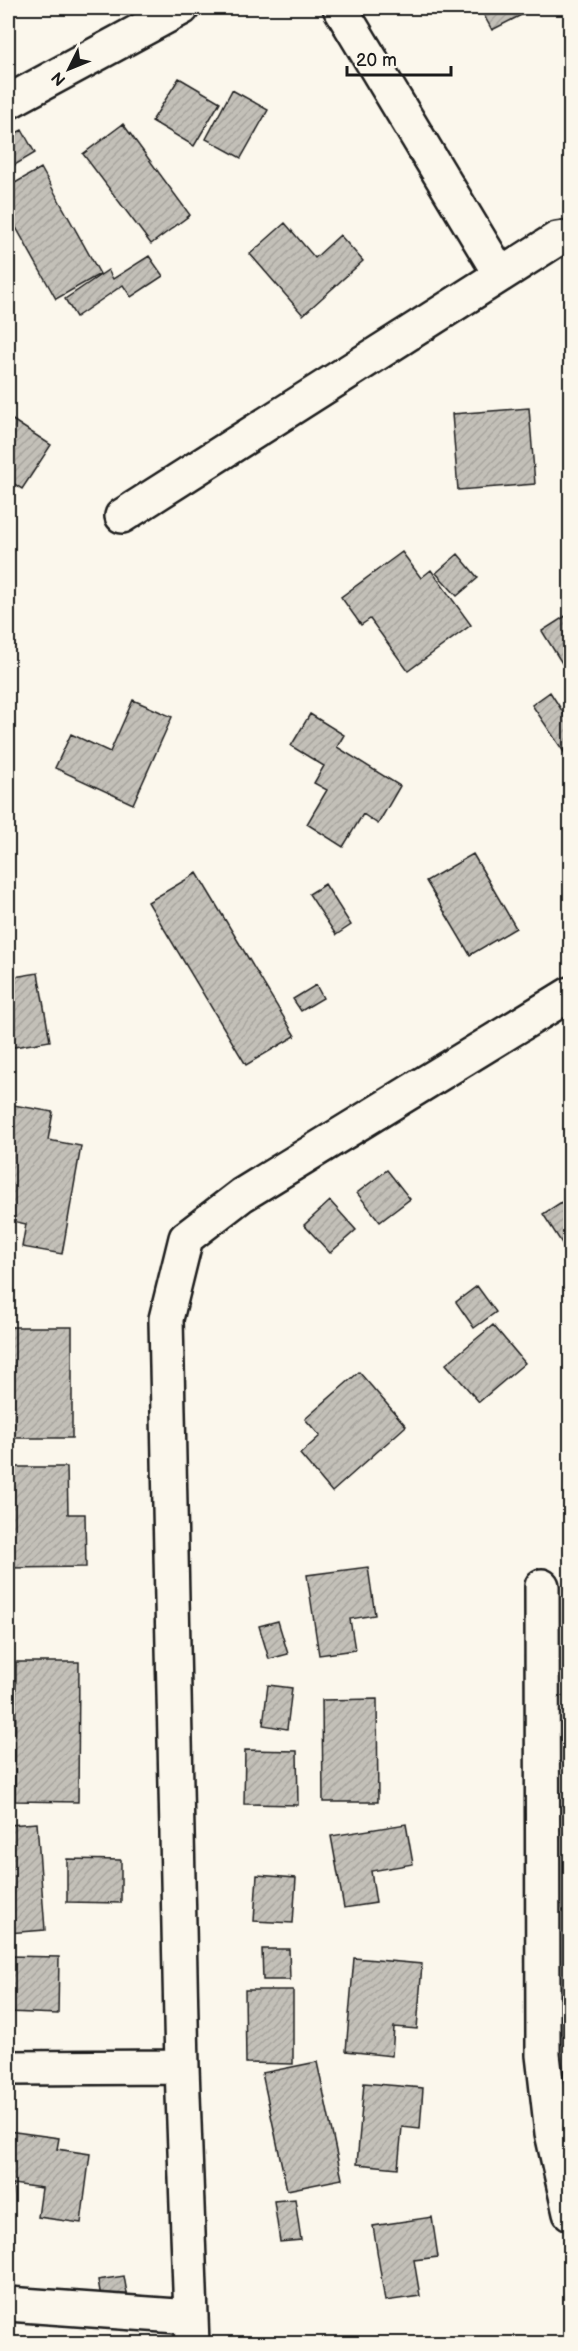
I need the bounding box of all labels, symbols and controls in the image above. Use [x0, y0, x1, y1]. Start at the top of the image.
north arrow [39, 39, 99, 99]
scale bar [347, 39, 450, 77]
text: 20 m [356, 50, 397, 71]
text: N [48, 67, 70, 89]

